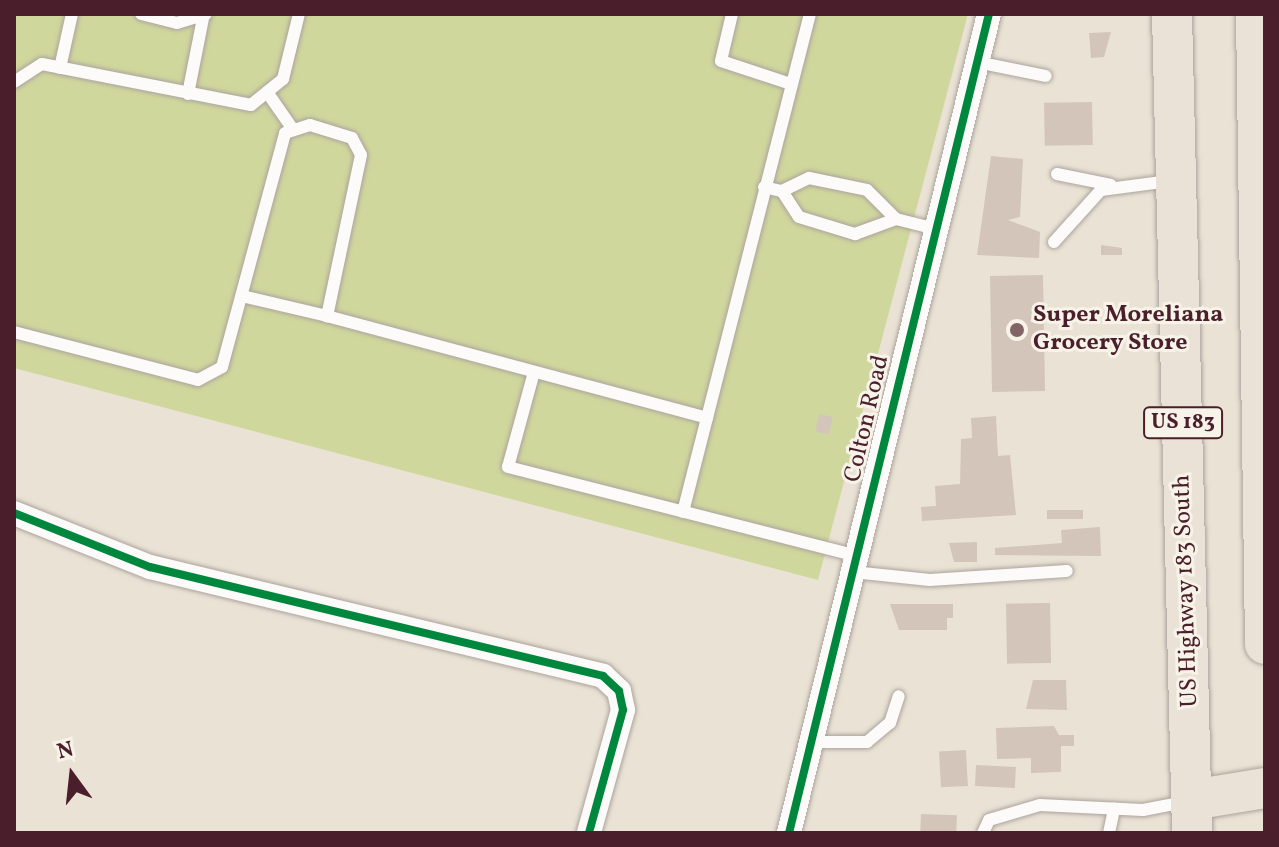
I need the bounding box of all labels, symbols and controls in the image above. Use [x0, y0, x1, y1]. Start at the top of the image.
place label: Super Moreliana Grocery Store [1033, 302, 1223, 358]
marker: Super Moreliana Grocery Store [1008, 321, 1026, 339]
street label: Colton Road [839, 353, 897, 485]
road number: US 183 [1143, 405, 1223, 441]
street label: US Highway 183 South [1169, 474, 1205, 708]
text: N [54, 734, 77, 768]
north arrow [32, 735, 112, 815]

